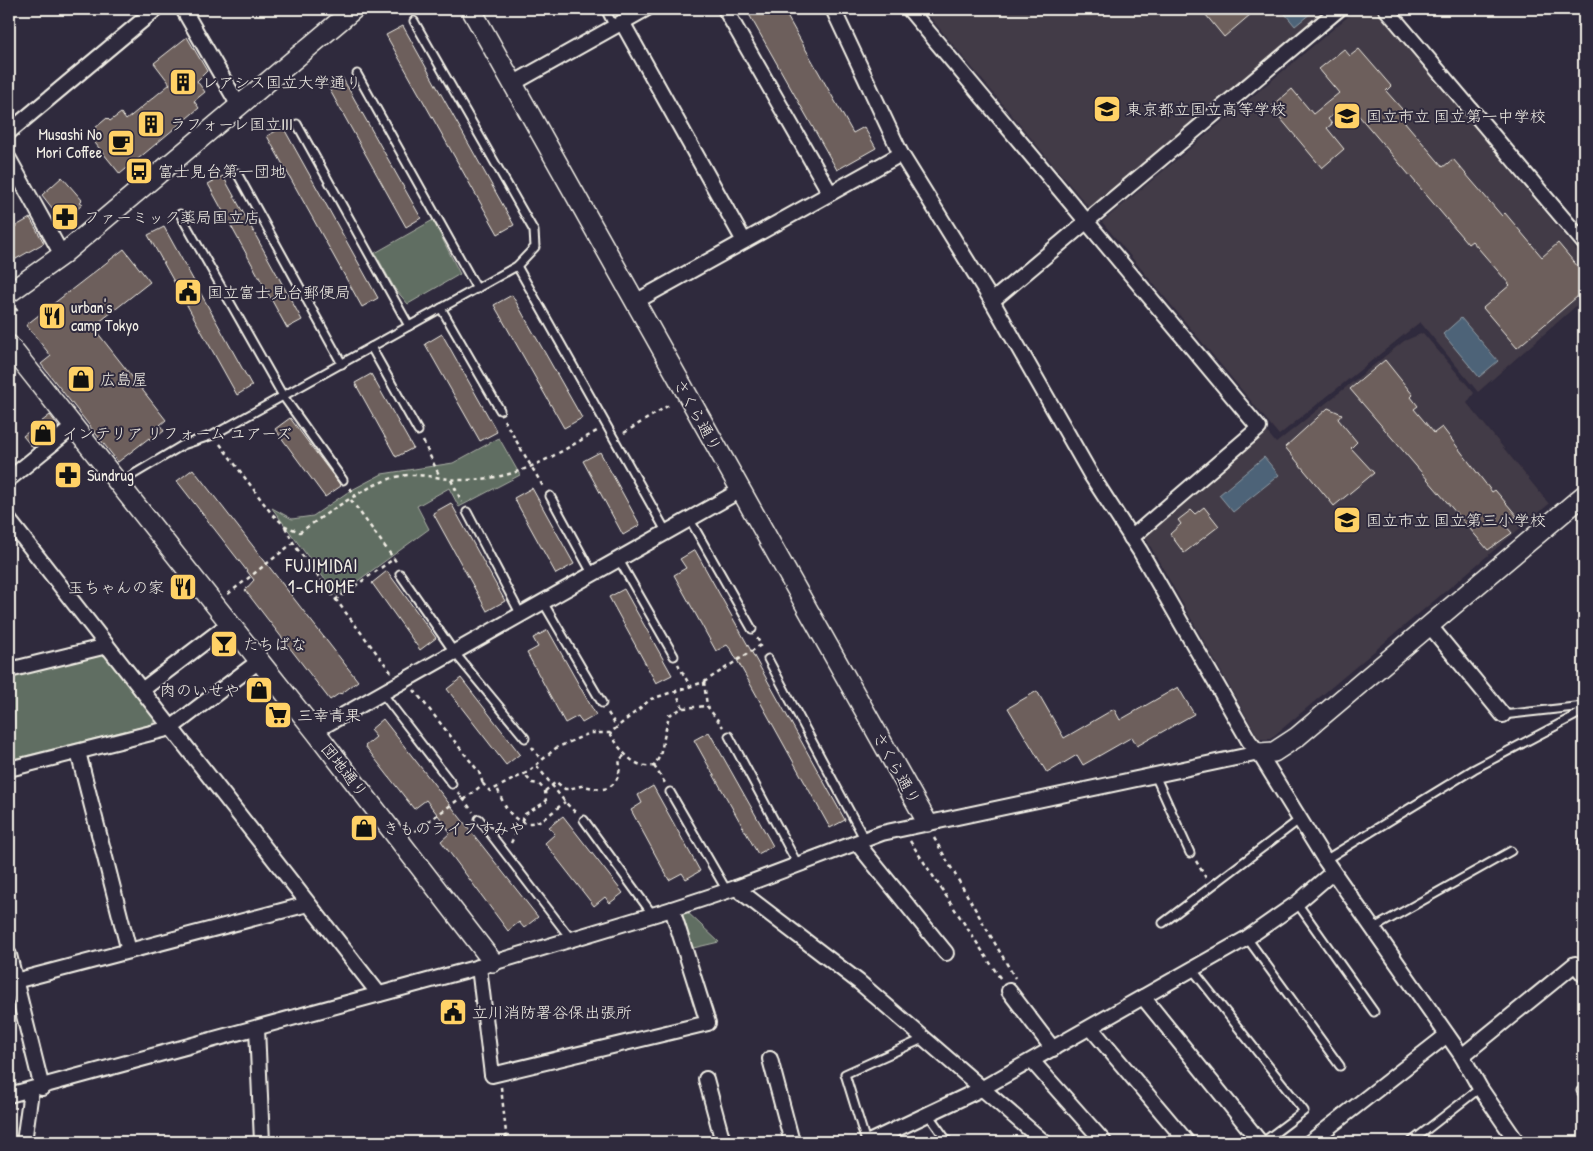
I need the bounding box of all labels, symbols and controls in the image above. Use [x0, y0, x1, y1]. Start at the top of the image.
building icon: レアシス国立大学通り [168, 67, 198, 97]
place label: レアシス国立大学通り [202, 71, 362, 93]
school or university icon: 東京都立国立高等学校 [1092, 94, 1122, 124]
place label: 東京都立国立高等学校 [1126, 98, 1286, 120]
school or university icon: 国立市立 国立第一中学校 [1332, 101, 1362, 131]
place label: 国立市立 国立第一中学校 [1366, 105, 1546, 127]
building icon: ラフォーレ国立III [136, 109, 166, 139]
place label: ラフォーレ国立III [170, 113, 293, 135]
place label: Musashi No Mori Coffee [36, 123, 103, 163]
cafe icon: Musashi No Mori Coffee [106, 128, 136, 158]
bus stop icon: 富士見台第一団地 [124, 156, 154, 186]
place label: 富士見台第一団地 [158, 160, 286, 182]
pharmacy icon: ファーミック薬局国立店 [50, 202, 80, 232]
place label: ファーミック薬局国立店 [84, 206, 260, 228]
public building icon: 国立富士見台郵便局 [173, 277, 203, 307]
place label: 国立富士見台郵便局 [207, 281, 351, 303]
place label: urban's camp Tokyo [71, 296, 139, 336]
restaurant icon: urban's camp Tokyo [37, 301, 67, 331]
shop icon: 広島屋 [66, 364, 96, 394]
place label: 広島屋 [100, 368, 148, 390]
street label: さくら通り [669, 375, 727, 455]
shop icon: インテリア リフォーム ユアーズ [28, 418, 58, 448]
place label: インテリア リフォーム ユアーズ [62, 422, 292, 444]
pharmacy icon: Sundrug [53, 460, 83, 490]
place label: Sundrug [87, 464, 134, 486]
school or university icon: 国立市立 国立第三小学校 [1332, 505, 1362, 535]
place label: 国立市立 国立第三小学校 [1366, 509, 1546, 531]
district label: FUJIMIDAI 1-CHOME [284, 553, 359, 599]
restaurant icon: 玉ちゃんの家 [168, 572, 198, 602]
place label: 玉ちゃんの家 [68, 576, 164, 598]
bar icon: たちばな [209, 629, 239, 659]
place label: たちばな [243, 633, 307, 655]
shop icon: 肉のいせや [244, 675, 274, 705]
place label: 肉のいせや [160, 679, 240, 701]
supermarket icon: 三幸青果 [263, 700, 293, 730]
place label: 三幸青果 [297, 704, 361, 726]
street label: さくら通り [868, 728, 926, 808]
street label: 団地通り [317, 738, 373, 802]
shop icon: きものライフすみや [349, 813, 379, 843]
place label: きものライフすみや [383, 817, 525, 839]
public building icon: 立川消防署谷保出張所 [438, 997, 468, 1027]
place label: 立川消防署谷保出張所 [472, 1001, 632, 1023]

